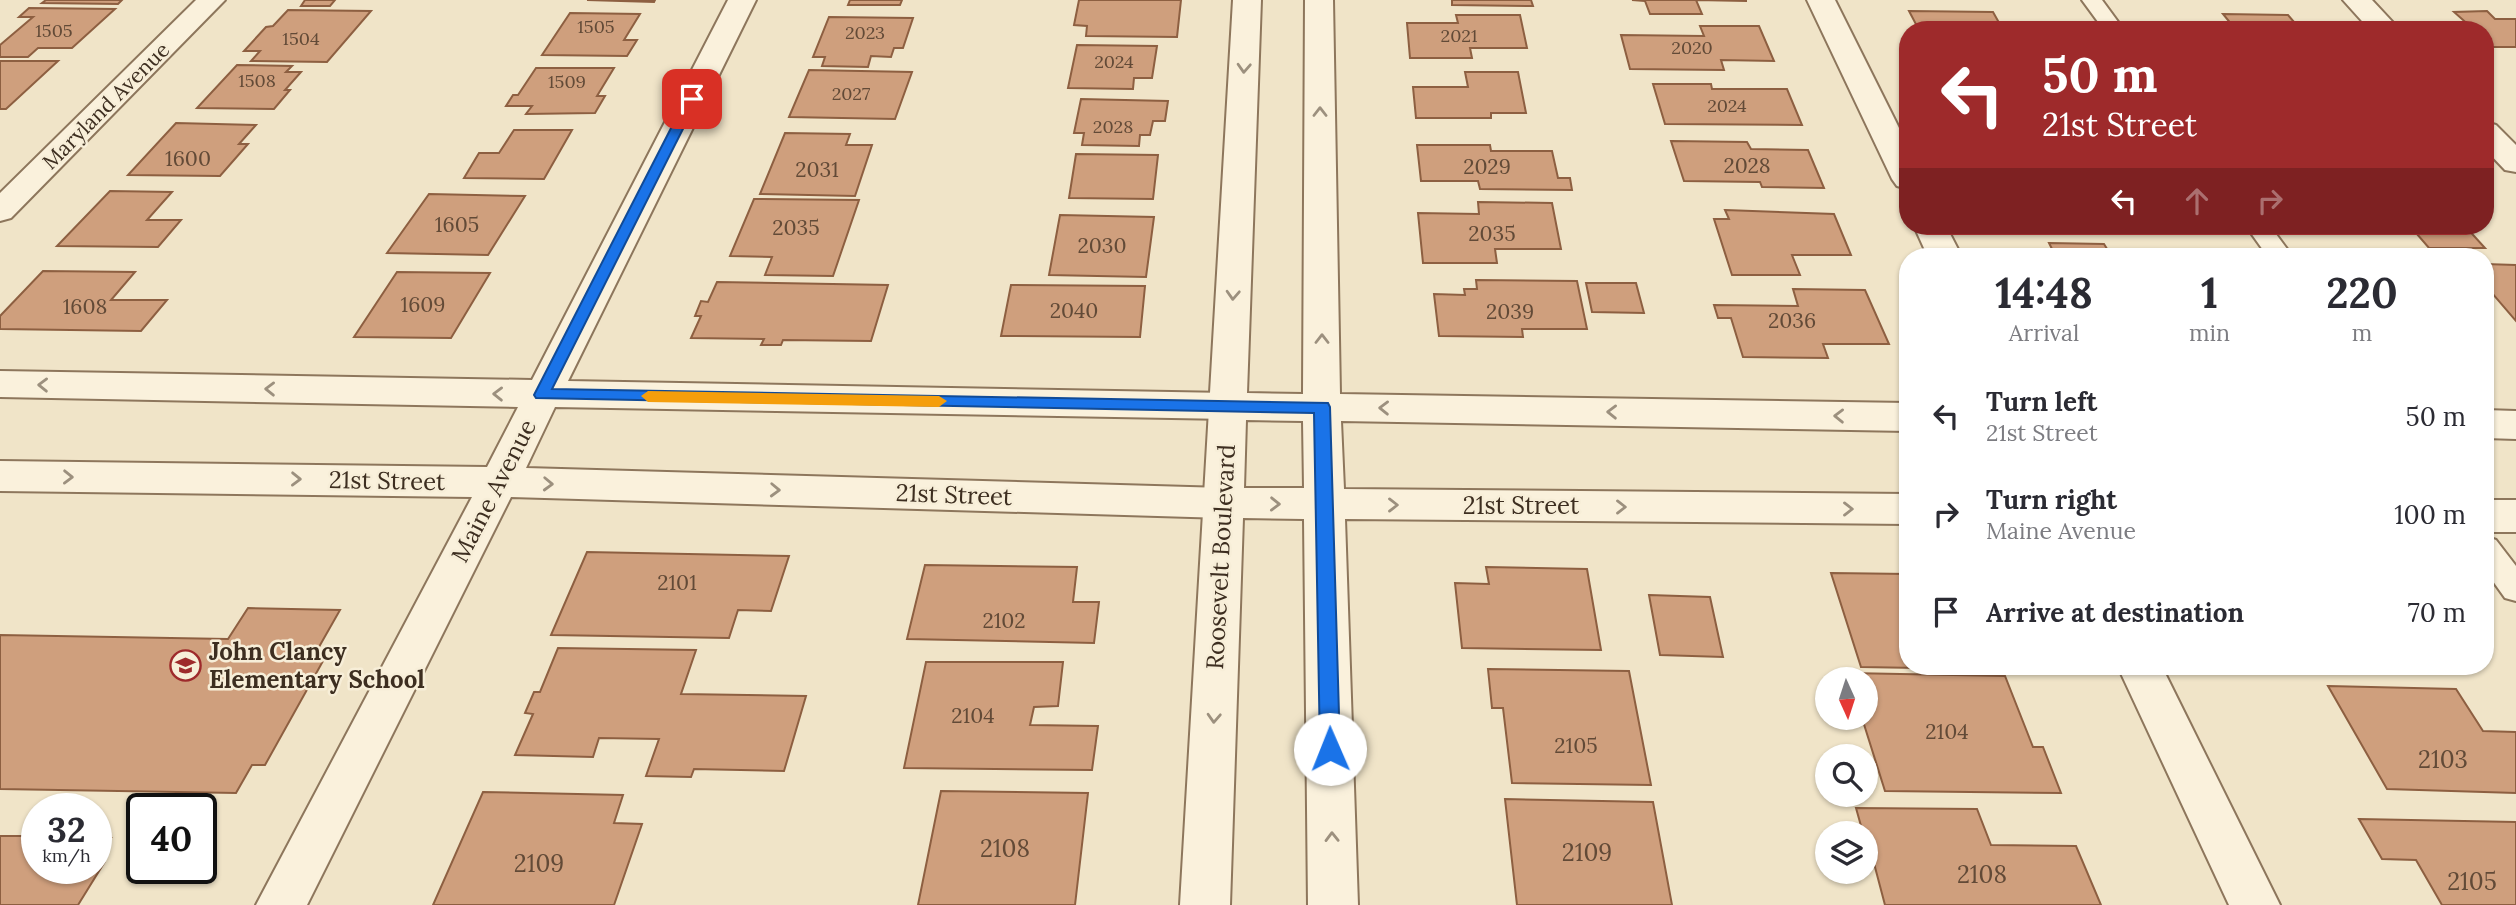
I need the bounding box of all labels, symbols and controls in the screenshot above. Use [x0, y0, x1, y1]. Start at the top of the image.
house number: 1505 [577, 15, 615, 38]
house number: 1505 [35, 19, 73, 42]
house number: 2023 [845, 21, 885, 44]
house number: 2021 [1441, 24, 1477, 47]
house number: 1504 [282, 27, 320, 50]
street label: Maryland Avenue [36, 36, 175, 175]
house number: 2020 [1671, 36, 1713, 59]
text: 50 m [2042, 43, 2158, 105]
icon: left [1927, 49, 2018, 140]
house number: 2024 [1094, 50, 1134, 73]
one-way arrow [1236, 63, 1251, 74]
house number: 1508 [238, 69, 276, 92]
pin [662, 69, 722, 129]
house number: 1509 [548, 70, 586, 93]
icon: arrive [673, 80, 711, 118]
house number: 2027 [832, 82, 870, 105]
house number: 2024 [1707, 94, 1747, 117]
text: 21st Street [2042, 104, 2197, 145]
one-way arrow [1312, 106, 1328, 116]
house number: 2028 [1093, 115, 1133, 138]
house number: 1600 [165, 145, 211, 172]
house number: 2028 [1723, 152, 1771, 179]
house number: 2029 [1463, 153, 1511, 180]
house number: 2031 [795, 156, 839, 183]
icon: left [2105, 182, 2143, 220]
icon: ahead [2178, 182, 2216, 220]
icon: right [2251, 182, 2289, 220]
house number: 1605 [435, 211, 479, 238]
house number: 2035 [772, 214, 820, 241]
house number: 2035 [1468, 220, 1516, 247]
house number: 2030 [1077, 232, 1127, 259]
text: 14:48 [1995, 266, 2093, 320]
text: 1 [2201, 266, 2218, 320]
text: 220 [2326, 266, 2398, 320]
one-way arrow [1225, 290, 1240, 301]
house number: 1609 [401, 291, 445, 318]
house number: 1608 [63, 293, 107, 320]
house number: 2040 [1050, 297, 1098, 324]
house number: 2039 [1486, 298, 1534, 325]
house number: 2036 [1768, 307, 1816, 334]
text: Arrival [2009, 318, 2079, 347]
text: min [2189, 318, 2230, 347]
text: m [2352, 318, 2372, 347]
one-way arrow [1314, 333, 1330, 344]
one-way arrow [37, 377, 48, 393]
one-way arrow [265, 382, 276, 397]
text: Turn left [1986, 385, 2097, 418]
one-way arrow [492, 386, 503, 402]
icon: left [1927, 397, 1965, 435]
one-way arrow [1379, 400, 1389, 416]
text: 50 m [2406, 400, 2466, 433]
one-way arrow [1606, 404, 1617, 420]
one-way arrow [1834, 408, 1844, 424]
street label: Maine Avenue [444, 414, 543, 568]
text: 21st Street [1986, 418, 2098, 447]
street label: Roosevelt Boulevard [1199, 443, 1242, 670]
street label: 21st Street [329, 464, 446, 497]
one-way arrow [63, 469, 74, 485]
one-way arrow [290, 472, 301, 487]
one-way arrow [542, 476, 553, 491]
street label: 21st Street [895, 477, 1013, 512]
one-way arrow [770, 482, 781, 498]
text: Turn right [1986, 483, 2117, 516]
street label: 21st Street [1463, 490, 1580, 521]
icon: right [1927, 495, 1965, 533]
one-way arrow [1270, 496, 1281, 511]
one-way arrow [1389, 497, 1399, 513]
text: 100 m [2394, 498, 2466, 531]
one-way arrow [1616, 499, 1627, 515]
one-way arrow [1843, 501, 1854, 516]
text: Maine Avenue [1986, 516, 2136, 545]
house number: 2101 [657, 569, 697, 596]
icon: arrive [1927, 593, 1965, 631]
text: Arrive at destination [1986, 596, 2244, 629]
text: 70 m [2408, 596, 2466, 629]
house number: 2102 [982, 607, 1026, 634]
place label: John Clancy Elementary School [209, 636, 425, 695]
school or university icon: John Clancy Elementary School [169, 649, 203, 683]
north arrow [1815, 667, 1878, 730]
map controls [1815, 667, 1878, 884]
house number: 2104 [951, 702, 995, 729]
position arrow [1293, 712, 1367, 786]
one-way arrow [1206, 713, 1221, 724]
house number: 2104 [1925, 718, 1969, 745]
house number: 2105 [1554, 732, 1598, 759]
button: search [1815, 744, 1878, 807]
house number: 2103 [2418, 744, 2468, 775]
speed limit sign: 40 [126, 793, 217, 884]
text: 32 [47, 807, 86, 852]
button: layers [1815, 821, 1878, 884]
one-way arrow [1324, 831, 1339, 842]
house number: 2108 [980, 833, 1030, 864]
house number: 2109 [1562, 837, 1612, 868]
text: km/h [42, 844, 91, 867]
house number: 2109 [514, 848, 564, 879]
house number: 2108 [1957, 859, 2007, 890]
house number: 2105 [2447, 866, 2497, 897]

